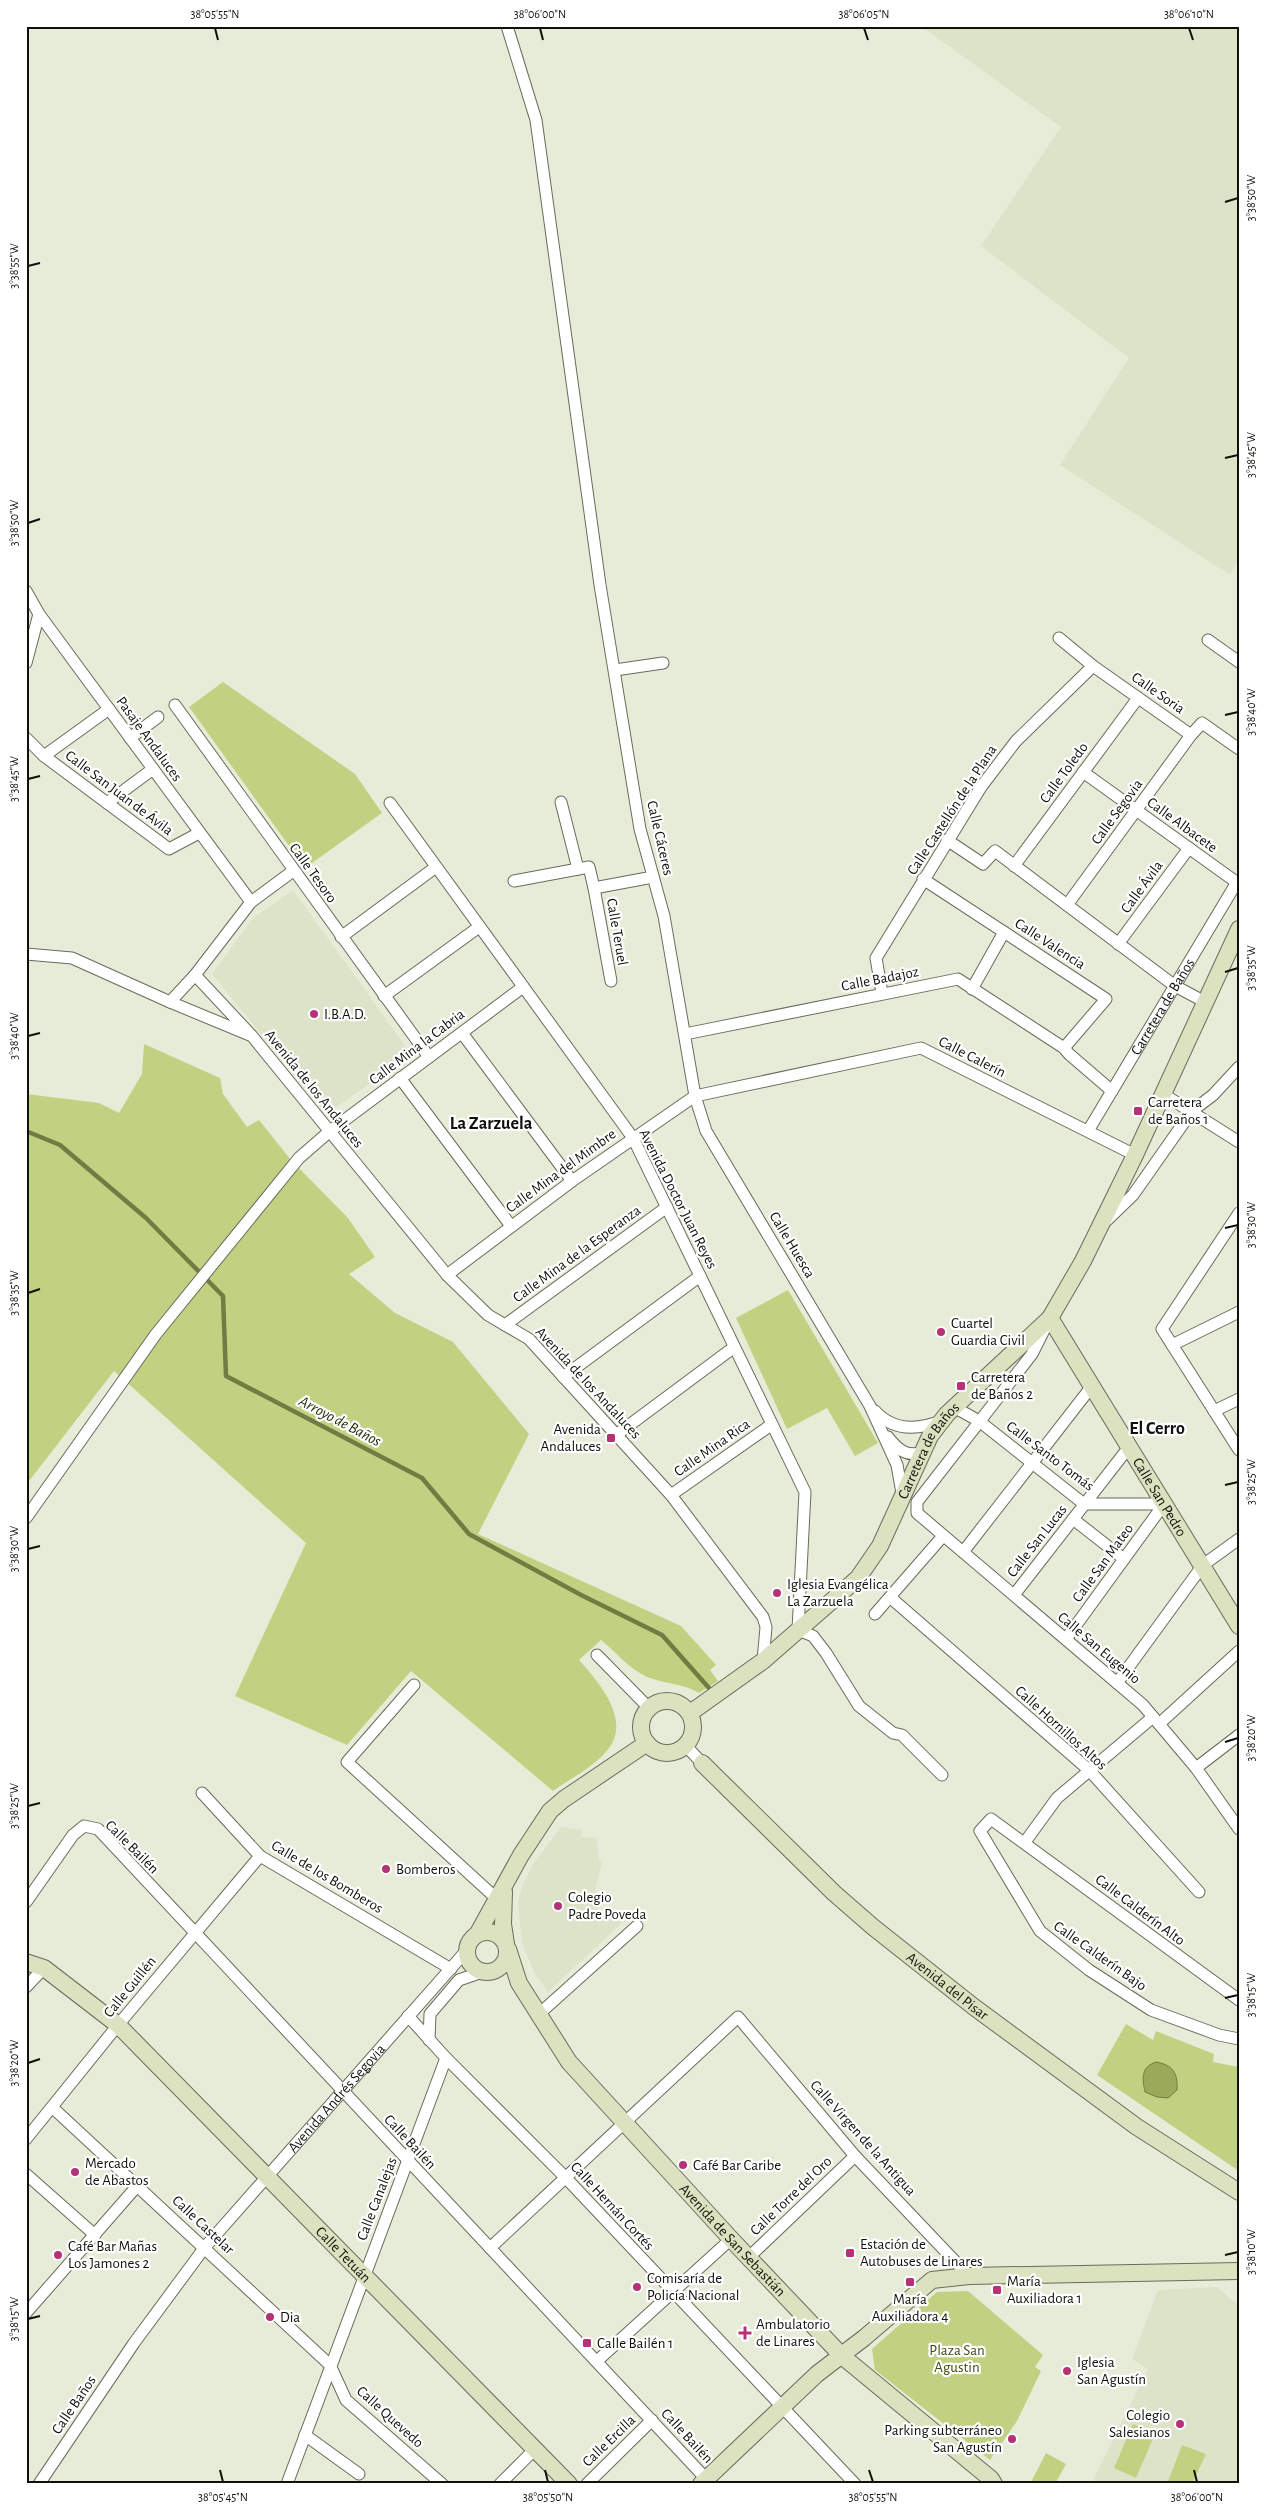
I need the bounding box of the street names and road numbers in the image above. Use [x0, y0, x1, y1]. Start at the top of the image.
street label: Calle Soria [1129, 669, 1187, 717]
street label: Pasaje Andaluces [113, 694, 185, 784]
street label: Calle Toledo [1037, 740, 1091, 806]
street label: Calle Castellón de la Plana [904, 742, 1000, 878]
street label: Calle San Juan de Ávila [62, 746, 177, 838]
street label: Calle Segovia [1088, 777, 1146, 847]
street label: Calle Albacete [1144, 795, 1220, 855]
street label: Calle Cáceres [644, 799, 676, 877]
street label: Calle Tesoro [286, 840, 340, 906]
street label: Calle Ávila [1117, 857, 1166, 916]
street label: Calle Teruel [604, 897, 630, 967]
street label: Calle Valencia [1012, 916, 1088, 972]
street label: Carretera de Baños [1128, 956, 1197, 1057]
street label: Calle Badajoz [840, 964, 920, 994]
street label: Calle Mina la Cabria [367, 1006, 467, 1088]
street label: Avenida de los Andaluces [262, 1027, 366, 1151]
street label: Calle Calerín [936, 1034, 1008, 1080]
street label: Calle Mina del Mimbre [503, 1126, 619, 1216]
street label: Avenida Doctor Juan Reyes [636, 1127, 720, 1271]
street label: Calle Mina de la Esperanza [510, 1203, 644, 1305]
street label: Calle Huesca [766, 1209, 818, 1281]
street label: Avenida de los Andaluces [532, 1324, 644, 1442]
street label: Carretera de Baños [895, 1399, 962, 1501]
street label: Calle Mina Rica [671, 1416, 753, 1480]
street label: Calle Santo Tomás [1003, 1418, 1097, 1494]
street label: Calle San Pedro [1130, 1455, 1190, 1539]
street label: Calle San Lucas [1004, 1502, 1070, 1580]
street label: Calle San Mateo [1070, 1521, 1136, 1605]
street label: Calle San Eugenio [1055, 1609, 1143, 1687]
street label: Calle Hornillos Altos [1012, 1683, 1110, 1773]
street label: Calle Bailén [102, 1817, 162, 1877]
street label: Calle de los Bomberos [269, 1838, 385, 1916]
street label: Calle Calderín Alto [1092, 1872, 1188, 1948]
street label: Calle Calderín Bajo [1051, 1918, 1149, 1994]
street label: Avenida del Pisar [904, 1949, 991, 2023]
street label: Calle Guillén [101, 1954, 159, 2020]
street label: Avenida Andrés Segovia [285, 2041, 388, 2155]
street label: Calle Virgen de la Antigua [807, 2077, 919, 2199]
street label: Calle Bailén [381, 2112, 439, 2172]
street label: Calle Torre del Oro [747, 2154, 835, 2238]
street label: Calle Canalejas [354, 2155, 400, 2243]
street label: Calle Hernán Cortés [567, 2159, 657, 2253]
street label: Avenida de San Sebastián [677, 2181, 789, 2299]
street label: Calle Castelar [169, 2193, 237, 2257]
street label: Calle Tetuán [313, 2224, 374, 2285]
street label: Calle Baños [49, 2373, 99, 2437]
street label: Calle Quevedo [354, 2383, 426, 2451]
street label: Calle Bailén [658, 2406, 716, 2466]
street label: Calle Ercilla [580, 2412, 638, 2470]

